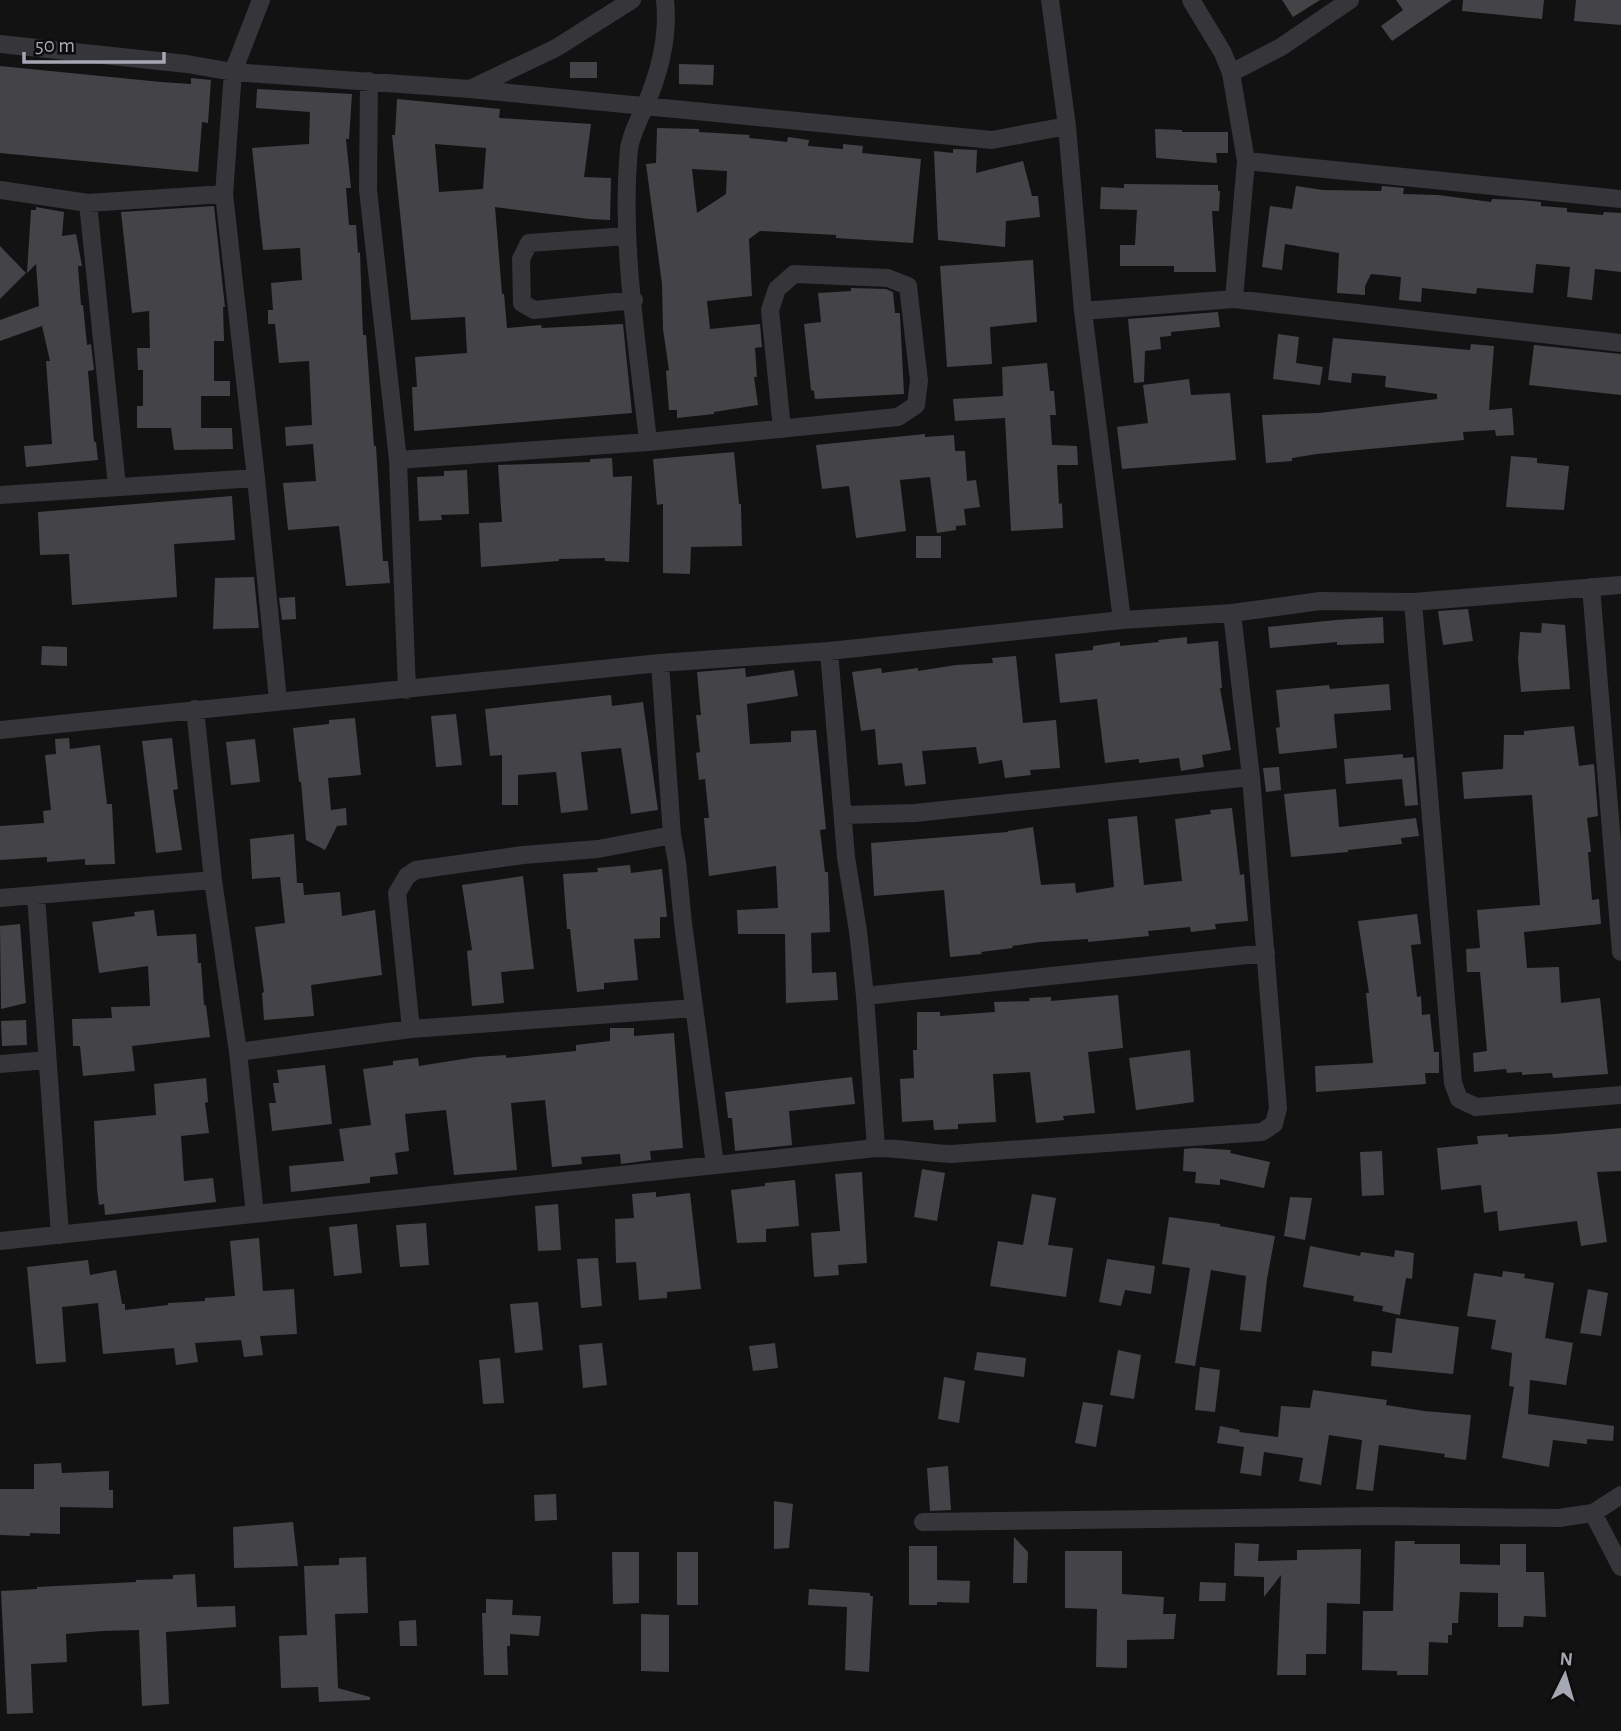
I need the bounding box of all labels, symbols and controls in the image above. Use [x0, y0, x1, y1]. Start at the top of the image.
scale bar [24, 21, 164, 65]
text: 50 m [35, 35, 75, 56]
north arrow [1530, 1640, 1600, 1710]
text: N [1559, 1650, 1574, 1670]

